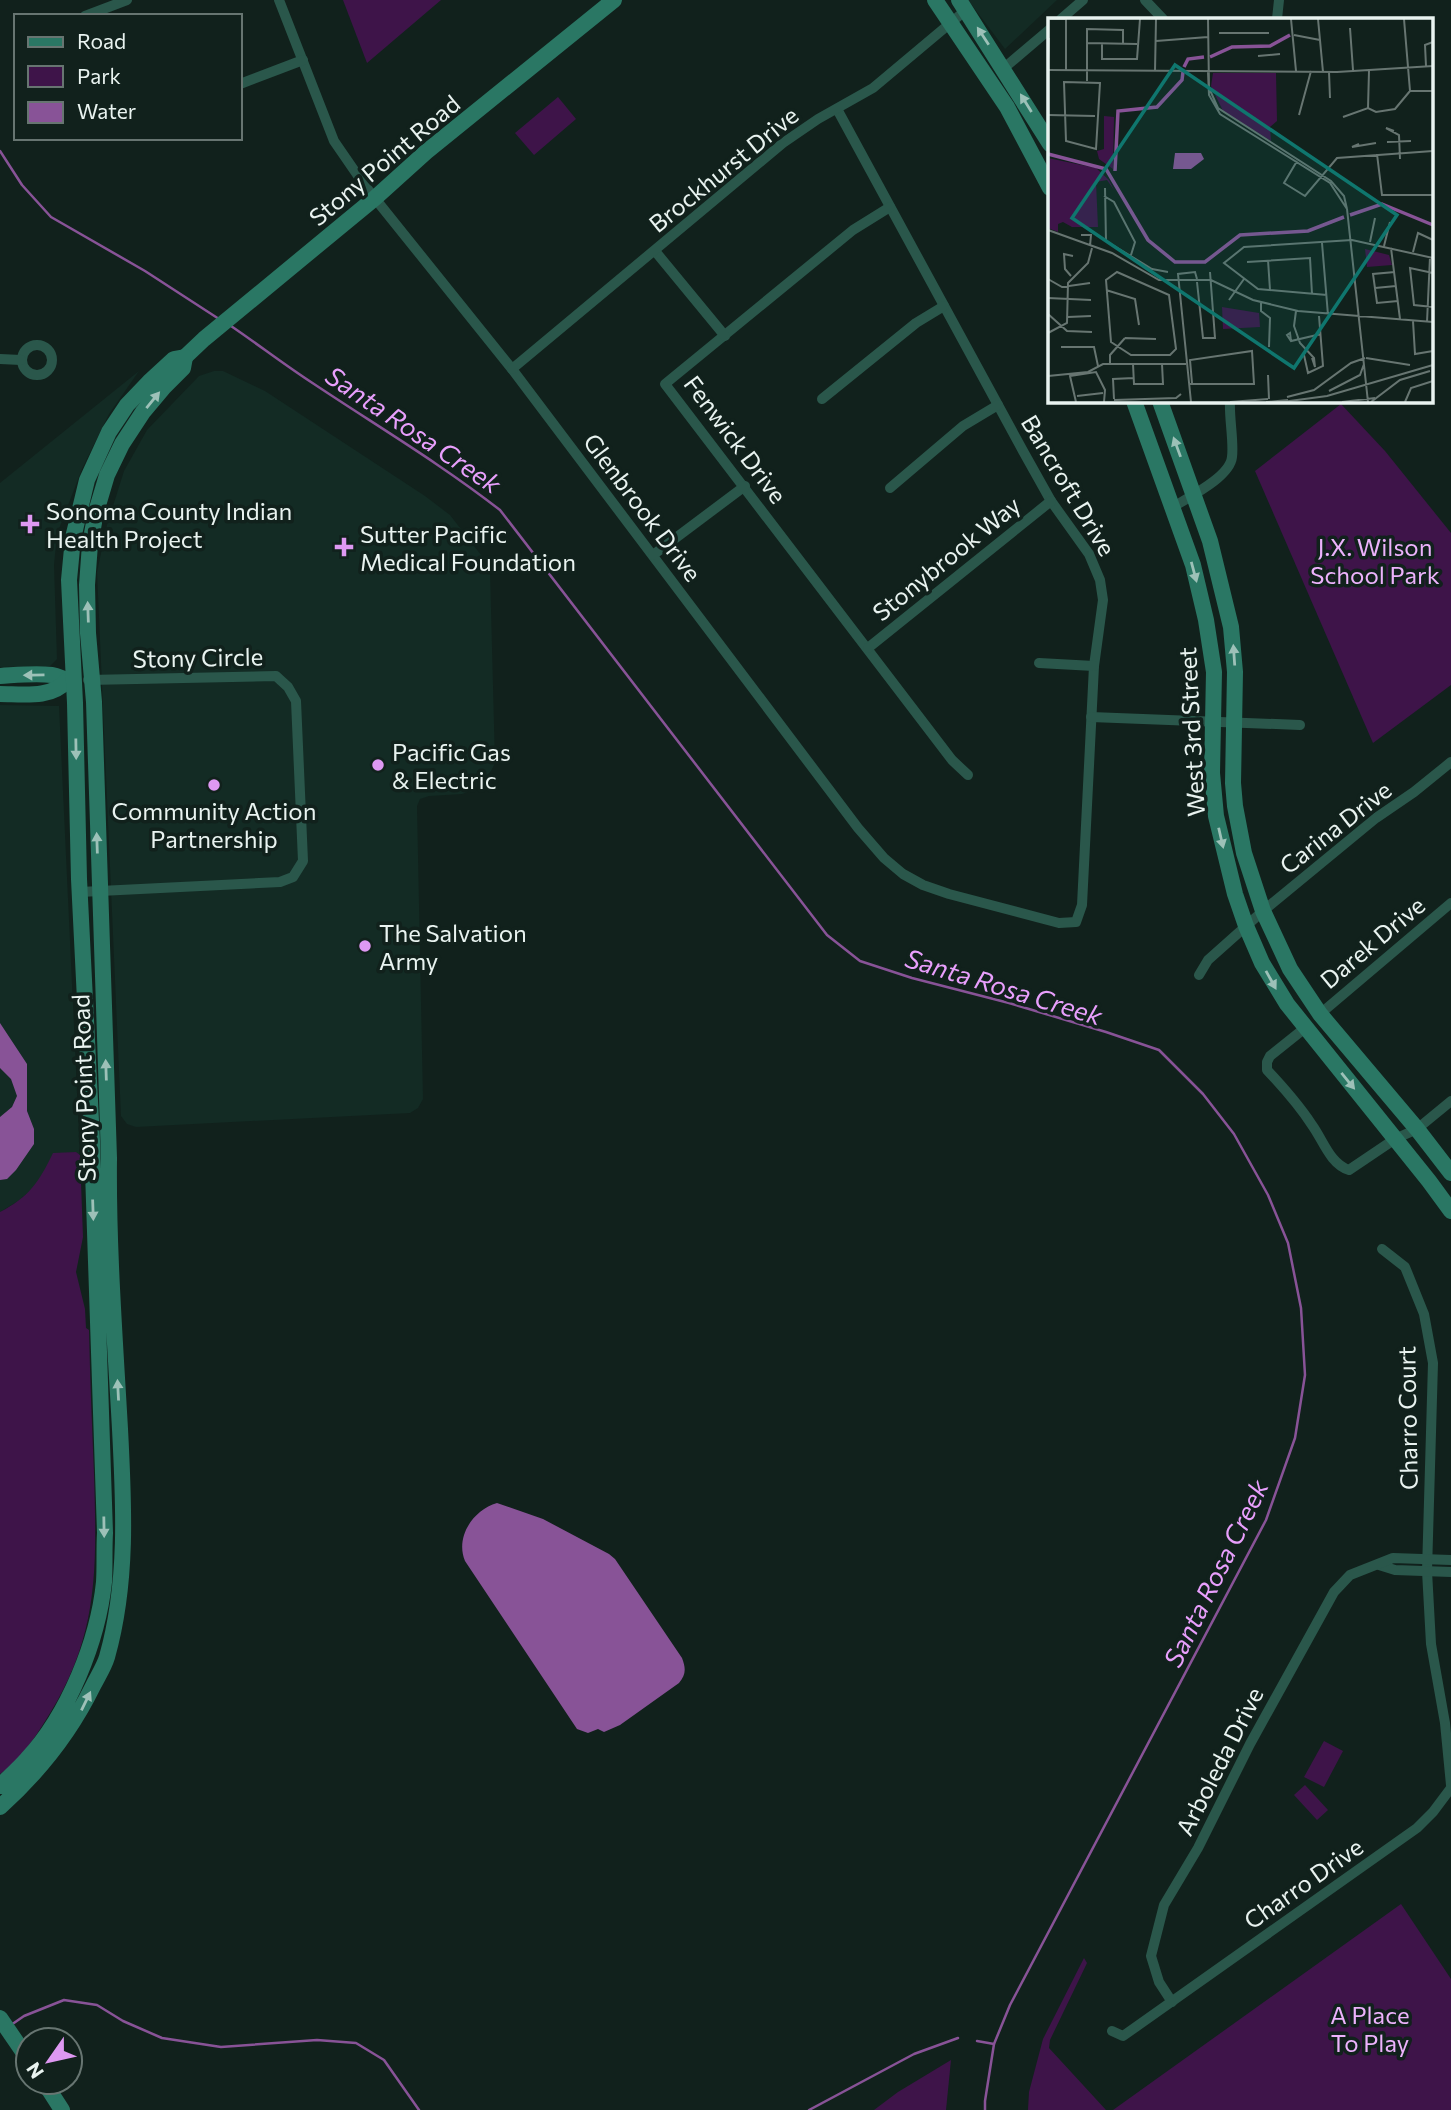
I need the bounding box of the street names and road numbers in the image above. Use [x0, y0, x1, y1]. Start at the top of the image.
street label: Stony Point Road [303, 89, 465, 231]
street label: Brockhurst Drive [643, 100, 803, 238]
street label: Fenwick Drive [679, 369, 793, 509]
street label: Bancroft Drive [1016, 409, 1122, 561]
street label: Glenbrook Drive [578, 427, 708, 587]
street label: Stonybrook Way [866, 490, 1026, 626]
street label: Stony Circle [132, 641, 264, 673]
street label: West 3rd Street [1172, 646, 1210, 818]
street label: Carina Drive [1273, 774, 1397, 880]
street label: Darek Drive [1314, 890, 1430, 994]
street label: Stony Point Road [65, 994, 101, 1182]
street label: Charro Court [1391, 1346, 1423, 1490]
street label: Arboleda Drive [1169, 1682, 1269, 1840]
street label: Charro Drive [1238, 1831, 1368, 1935]

